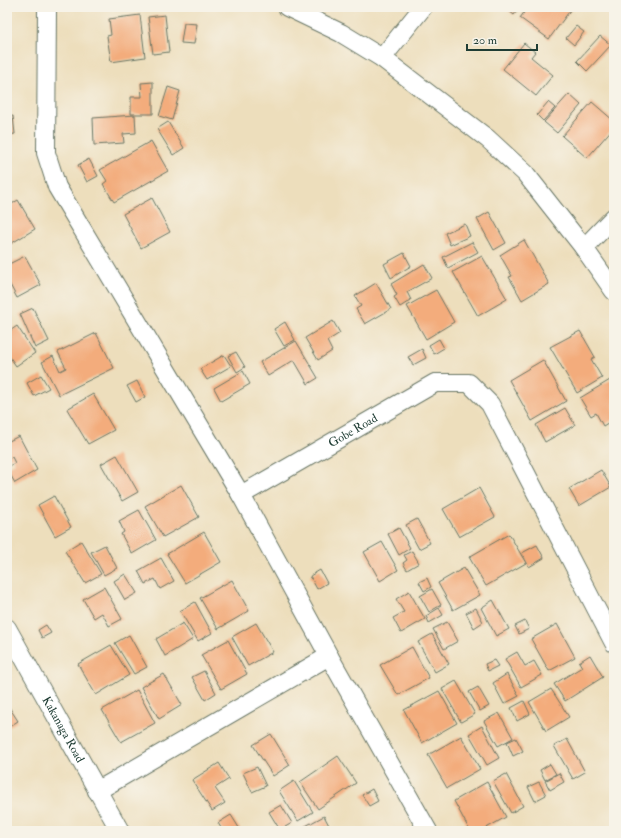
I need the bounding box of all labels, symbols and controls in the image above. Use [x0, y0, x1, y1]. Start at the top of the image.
scale bar [467, 26, 537, 52]
text: 20 m [473, 33, 498, 48]
street label: Gobe Road [325, 410, 380, 451]
street label: Kakanaga Road [39, 694, 88, 765]

